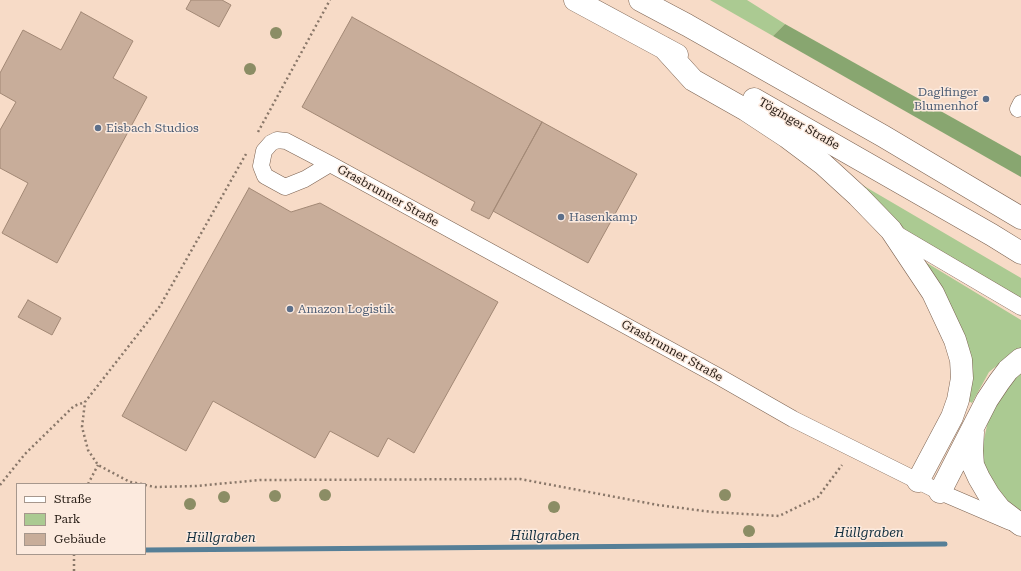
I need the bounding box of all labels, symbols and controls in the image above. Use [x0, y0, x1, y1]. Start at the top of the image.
place label: Daglfinger Blumenhof [914, 85, 978, 113]
marker: Daglfinger Blumenhof [981, 94, 991, 104]
street label: Töginger Straße [756, 95, 842, 153]
place label: Eisbach Studios [106, 121, 199, 135]
marker: Eisbach Studios [93, 123, 103, 133]
street label: Grasbrunner Straße [335, 162, 441, 230]
place label: Hasenkamp [569, 210, 638, 224]
marker: Hasenkamp [556, 212, 566, 222]
place label: Amazon Logistik [298, 302, 395, 316]
marker: Amazon Logistik [285, 304, 295, 314]
street label: Grasbrunner Straße [619, 317, 725, 385]
legend [16, 483, 146, 555]
text: Straße [54, 492, 91, 506]
text: Park [54, 512, 80, 526]
water label: Hüllgraben [834, 525, 904, 541]
water label: Hüllgraben [510, 528, 580, 544]
water label: Hüllgraben [186, 530, 256, 546]
text: Gebäude [54, 532, 106, 546]

